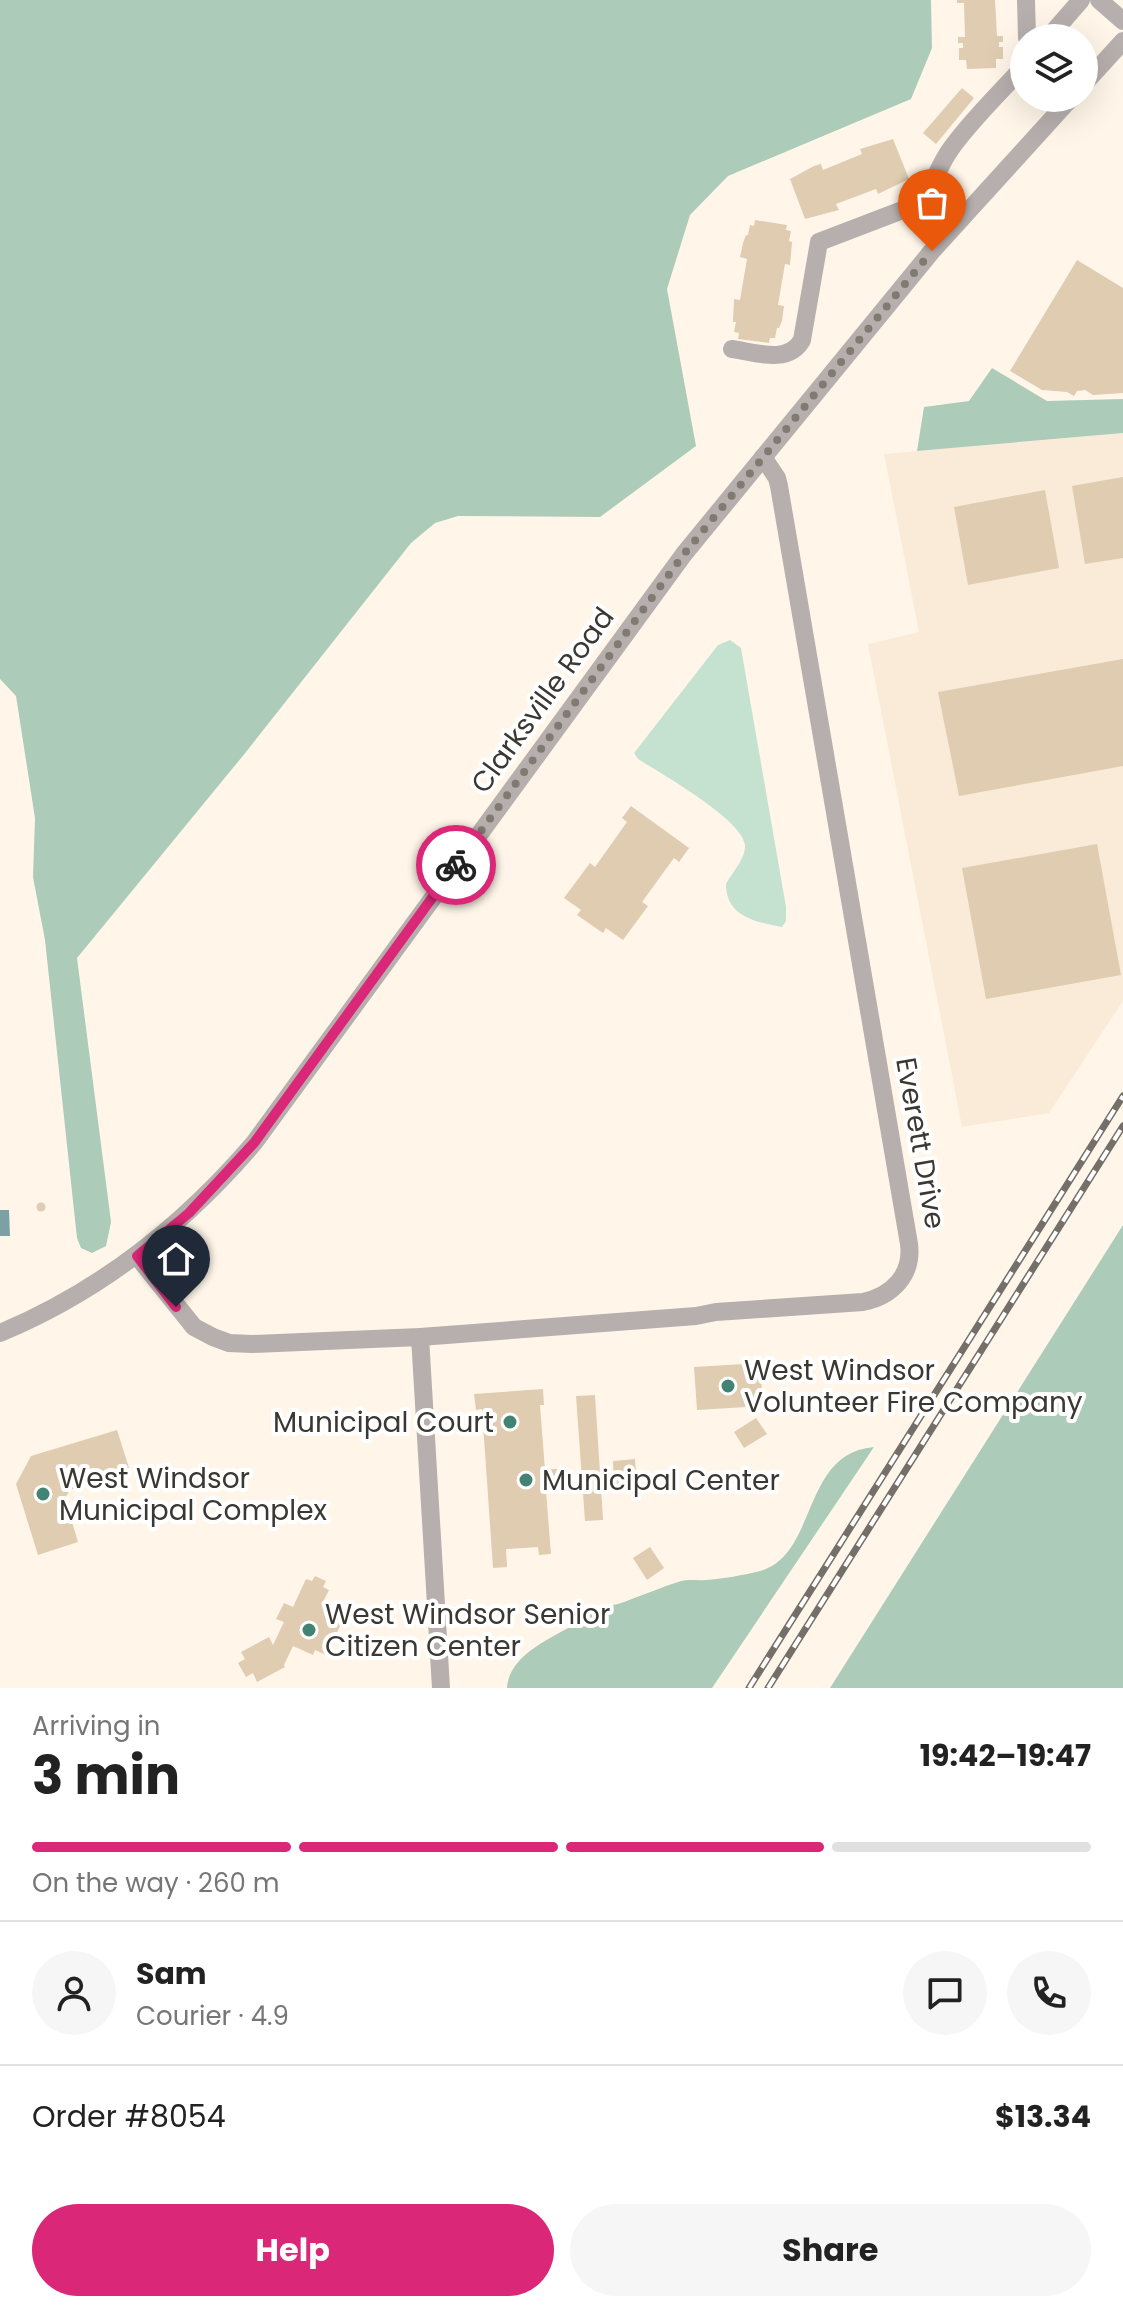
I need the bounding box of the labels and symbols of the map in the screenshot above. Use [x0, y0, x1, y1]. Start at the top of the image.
pin [898, 169, 966, 251]
street label: Clarksville Road [462, 599, 623, 801]
courier [416, 825, 496, 905]
street label: Everett Drive [886, 1054, 955, 1232]
pin [142, 1225, 210, 1307]
place label: West Windsor Volunteer Fire Company [744, 1351, 1083, 1422]
marker: West Windsor Volunteer Fire Company [719, 1377, 737, 1395]
place label: Municipal Court [273, 1403, 494, 1442]
marker: Municipal Court [501, 1413, 519, 1431]
place label: West Windsor Municipal Complex [59, 1459, 327, 1530]
place label: Municipal Center [542, 1461, 780, 1500]
marker: Municipal Center [517, 1471, 535, 1489]
marker: West Windsor Municipal Complex [34, 1485, 52, 1503]
place label: West Windsor Senior Citizen Center [325, 1595, 610, 1666]
marker: West Windsor Senior Citizen Center [300, 1621, 318, 1639]

